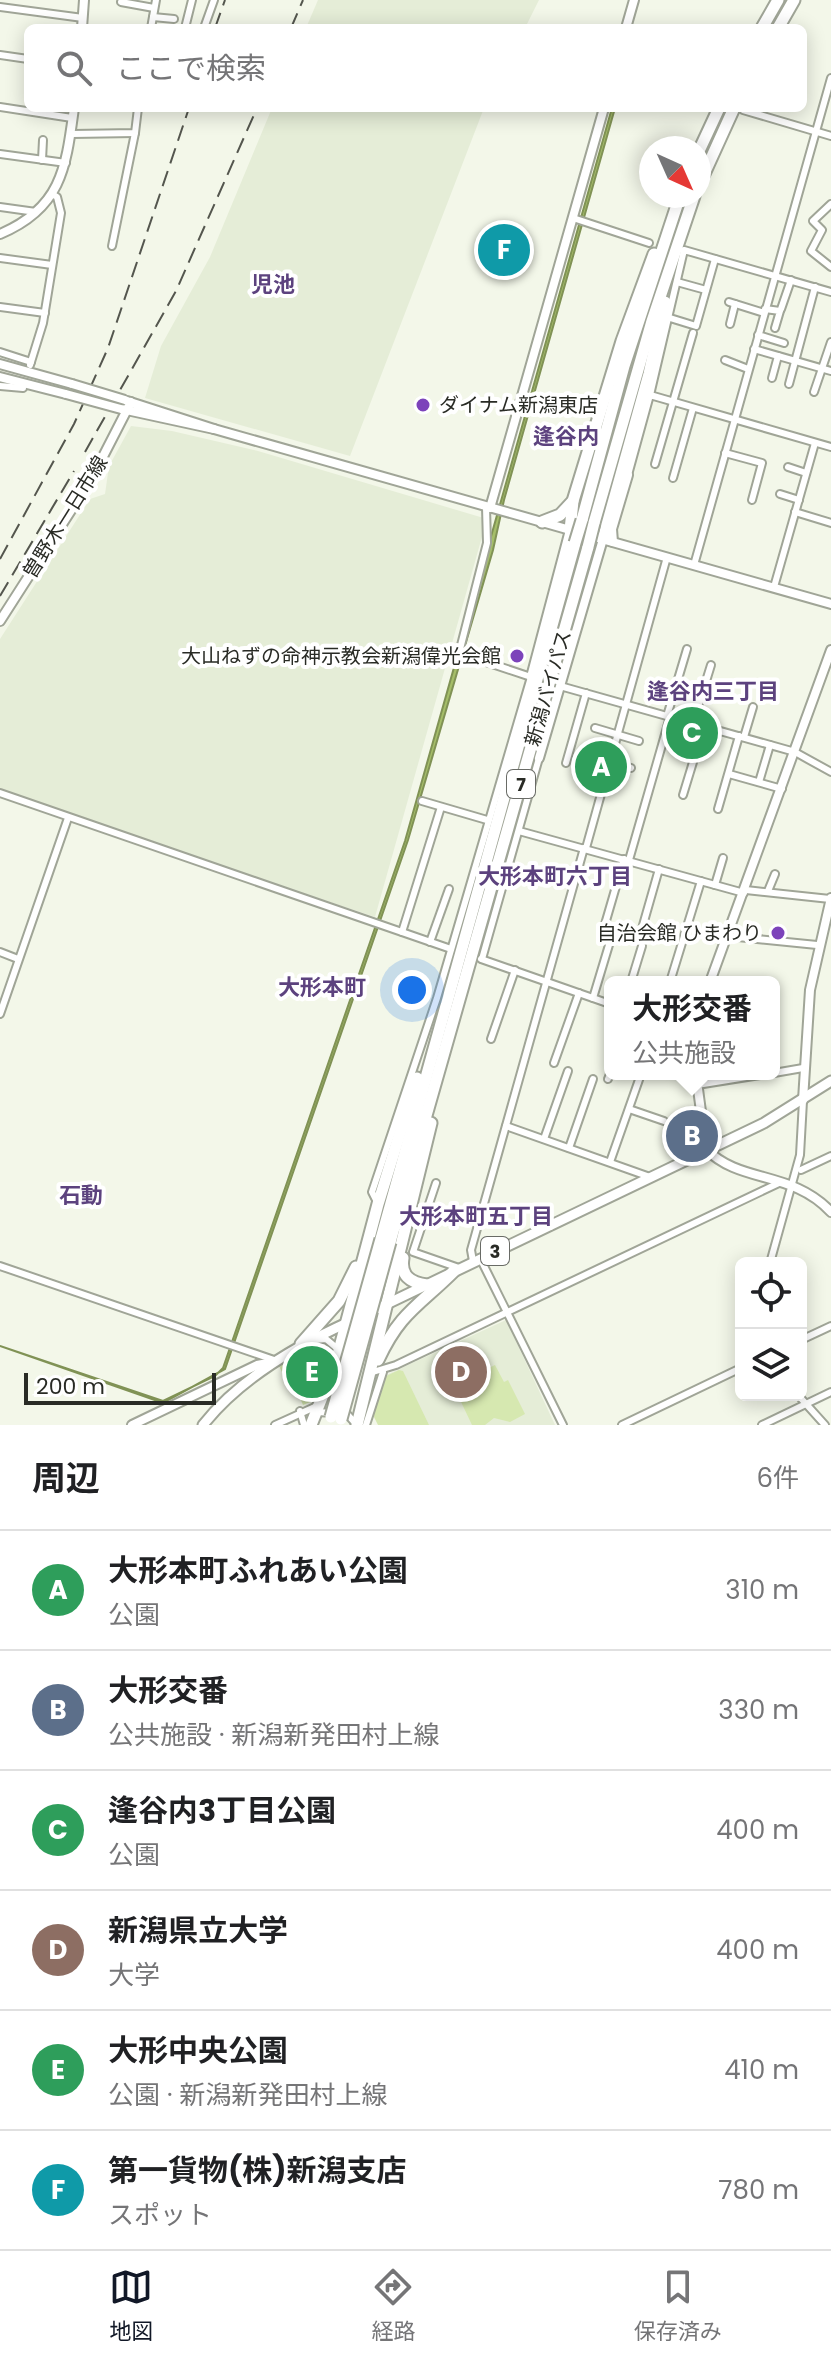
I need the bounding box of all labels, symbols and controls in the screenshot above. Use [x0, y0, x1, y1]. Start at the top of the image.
search box [24, 24, 807, 112]
icon: search [52, 46, 96, 90]
text: ここで検索 [116, 47, 266, 90]
north arrow [639, 136, 711, 208]
pin: F [478, 220, 530, 280]
district label: 児池 [251, 269, 295, 300]
place label: ダイナム新潟東店 [439, 391, 598, 419]
marker: ダイナム新潟東店 [414, 396, 432, 414]
district label: 逢谷内 [533, 421, 599, 452]
street label: 曽野木一日市線 [16, 450, 114, 584]
street label: 新潟バイパス [518, 627, 578, 749]
place label: 大山ねずの命神示教会新潟偉光会館 [181, 642, 501, 670]
marker: 大山ねずの命神示教会新潟偉光会館 [508, 647, 526, 665]
district label: 逢谷内三丁目 [647, 676, 779, 707]
pin: C [666, 703, 718, 763]
pin: A [575, 737, 627, 797]
road number: 7 [507, 770, 535, 798]
district label: 大形本町六丁目 [478, 861, 632, 892]
place label: 自治会館 ひまわり [597, 919, 762, 947]
marker: 自治会館 ひまわり [769, 924, 787, 942]
your location [392, 970, 432, 1010]
district label: 大形本町 [278, 972, 366, 1003]
popup [604, 976, 780, 1080]
text: 大形交番 [632, 987, 752, 1030]
text: 公共施設 [632, 1035, 736, 1071]
pin: B [666, 1106, 718, 1166]
district label: 石動 [59, 1180, 103, 1211]
district label: 大形本町五丁目 [399, 1201, 553, 1232]
road number: 3 [481, 1237, 509, 1265]
map controls [735, 1257, 807, 1401]
button: locate [735, 1257, 807, 1329]
button: layers [735, 1329, 807, 1401]
pin: E [286, 1342, 338, 1402]
pin: D [435, 1342, 487, 1402]
scale bar [24, 1369, 216, 1405]
text: 200 m [36, 1371, 105, 1402]
text: 周辺 [32, 1454, 100, 1502]
text: 6件 [756, 1460, 799, 1496]
text: 大形本町ふれあい公園 [108, 1549, 408, 1592]
text: A [48, 1572, 68, 1608]
text: 310 m [725, 1572, 799, 1608]
text: 公園 [108, 1597, 160, 1633]
text: 大形交番 [108, 1669, 228, 1712]
text: B [49, 1692, 67, 1728]
text: 330 m [718, 1692, 799, 1728]
text: 公共施設 · 新潟新発田村上線 [108, 1717, 439, 1753]
text: 逢谷内3丁目公園 [108, 1789, 336, 1832]
text: C [48, 1812, 68, 1848]
text: 400 m [716, 1812, 799, 1848]
text: 公園 [108, 1837, 160, 1873]
text: 新潟県立大学 [108, 1909, 288, 1952]
text: D [49, 1932, 67, 1968]
text: 400 m [716, 1932, 799, 1968]
text: 大学 [108, 1957, 160, 1993]
text: 大形中央公園 [108, 2029, 288, 2072]
text: E [51, 2052, 65, 2088]
text: 410 m [724, 2052, 799, 2088]
text: 公園 · 新潟新発田村上線 [108, 2077, 387, 2113]
text: 第一貨物(株)新潟支店 [108, 2149, 407, 2192]
text: F [51, 2172, 65, 2208]
text: 780 m [718, 2172, 799, 2208]
text: スポット [108, 2197, 212, 2233]
tab: 地図 [109, 2265, 153, 2348]
tab: 経路 [371, 2265, 416, 2348]
tab: 保存済み [634, 2265, 722, 2348]

